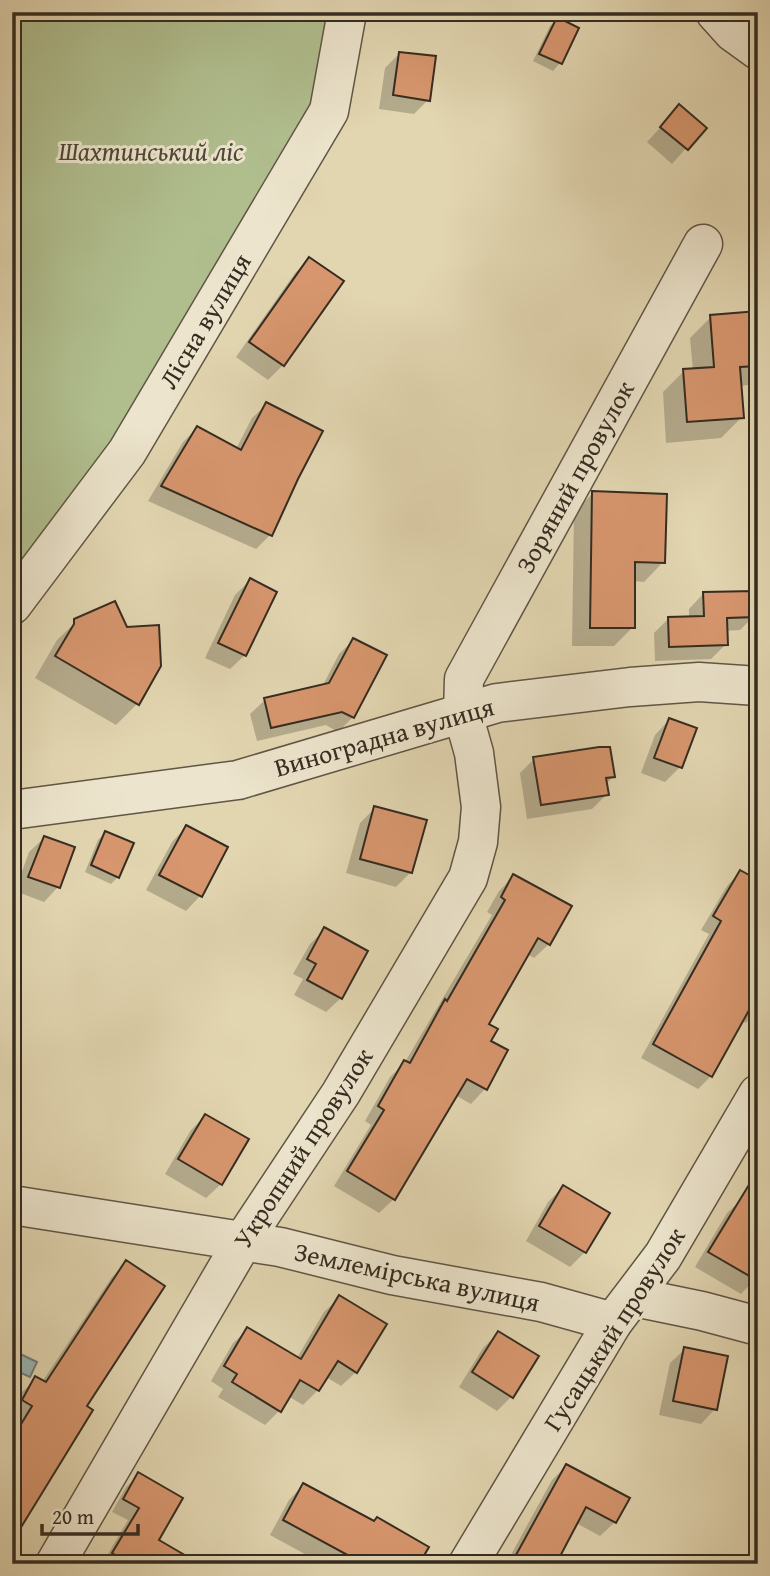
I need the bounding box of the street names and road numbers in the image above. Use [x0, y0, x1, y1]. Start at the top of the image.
street label: Лісна вулиця [149, 245, 260, 396]
street label: Зоряний провулок [505, 373, 644, 580]
street label: Виноградна вулиця [269, 687, 498, 787]
street label: Укропний провулок [223, 1039, 382, 1256]
street label: Гусацький провулок [533, 1219, 694, 1438]
street label: Землемірська вулиця [291, 1231, 543, 1322]

